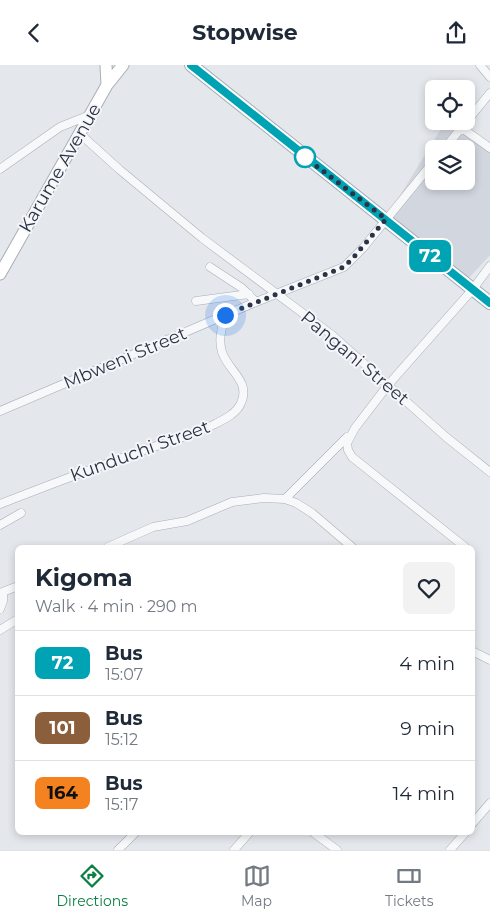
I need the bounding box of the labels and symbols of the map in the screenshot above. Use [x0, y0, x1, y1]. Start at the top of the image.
street label: Karume Avenue [14, 100, 106, 236]
unlabelled marker [294, 146, 316, 168]
line badge: 72 [408, 240, 452, 272]
your location [213, 303, 238, 328]
street label: Pangani Street [296, 306, 414, 410]
street label: Mbweni Street [60, 322, 190, 394]
street label: Kunduchi Street [67, 415, 213, 487]

